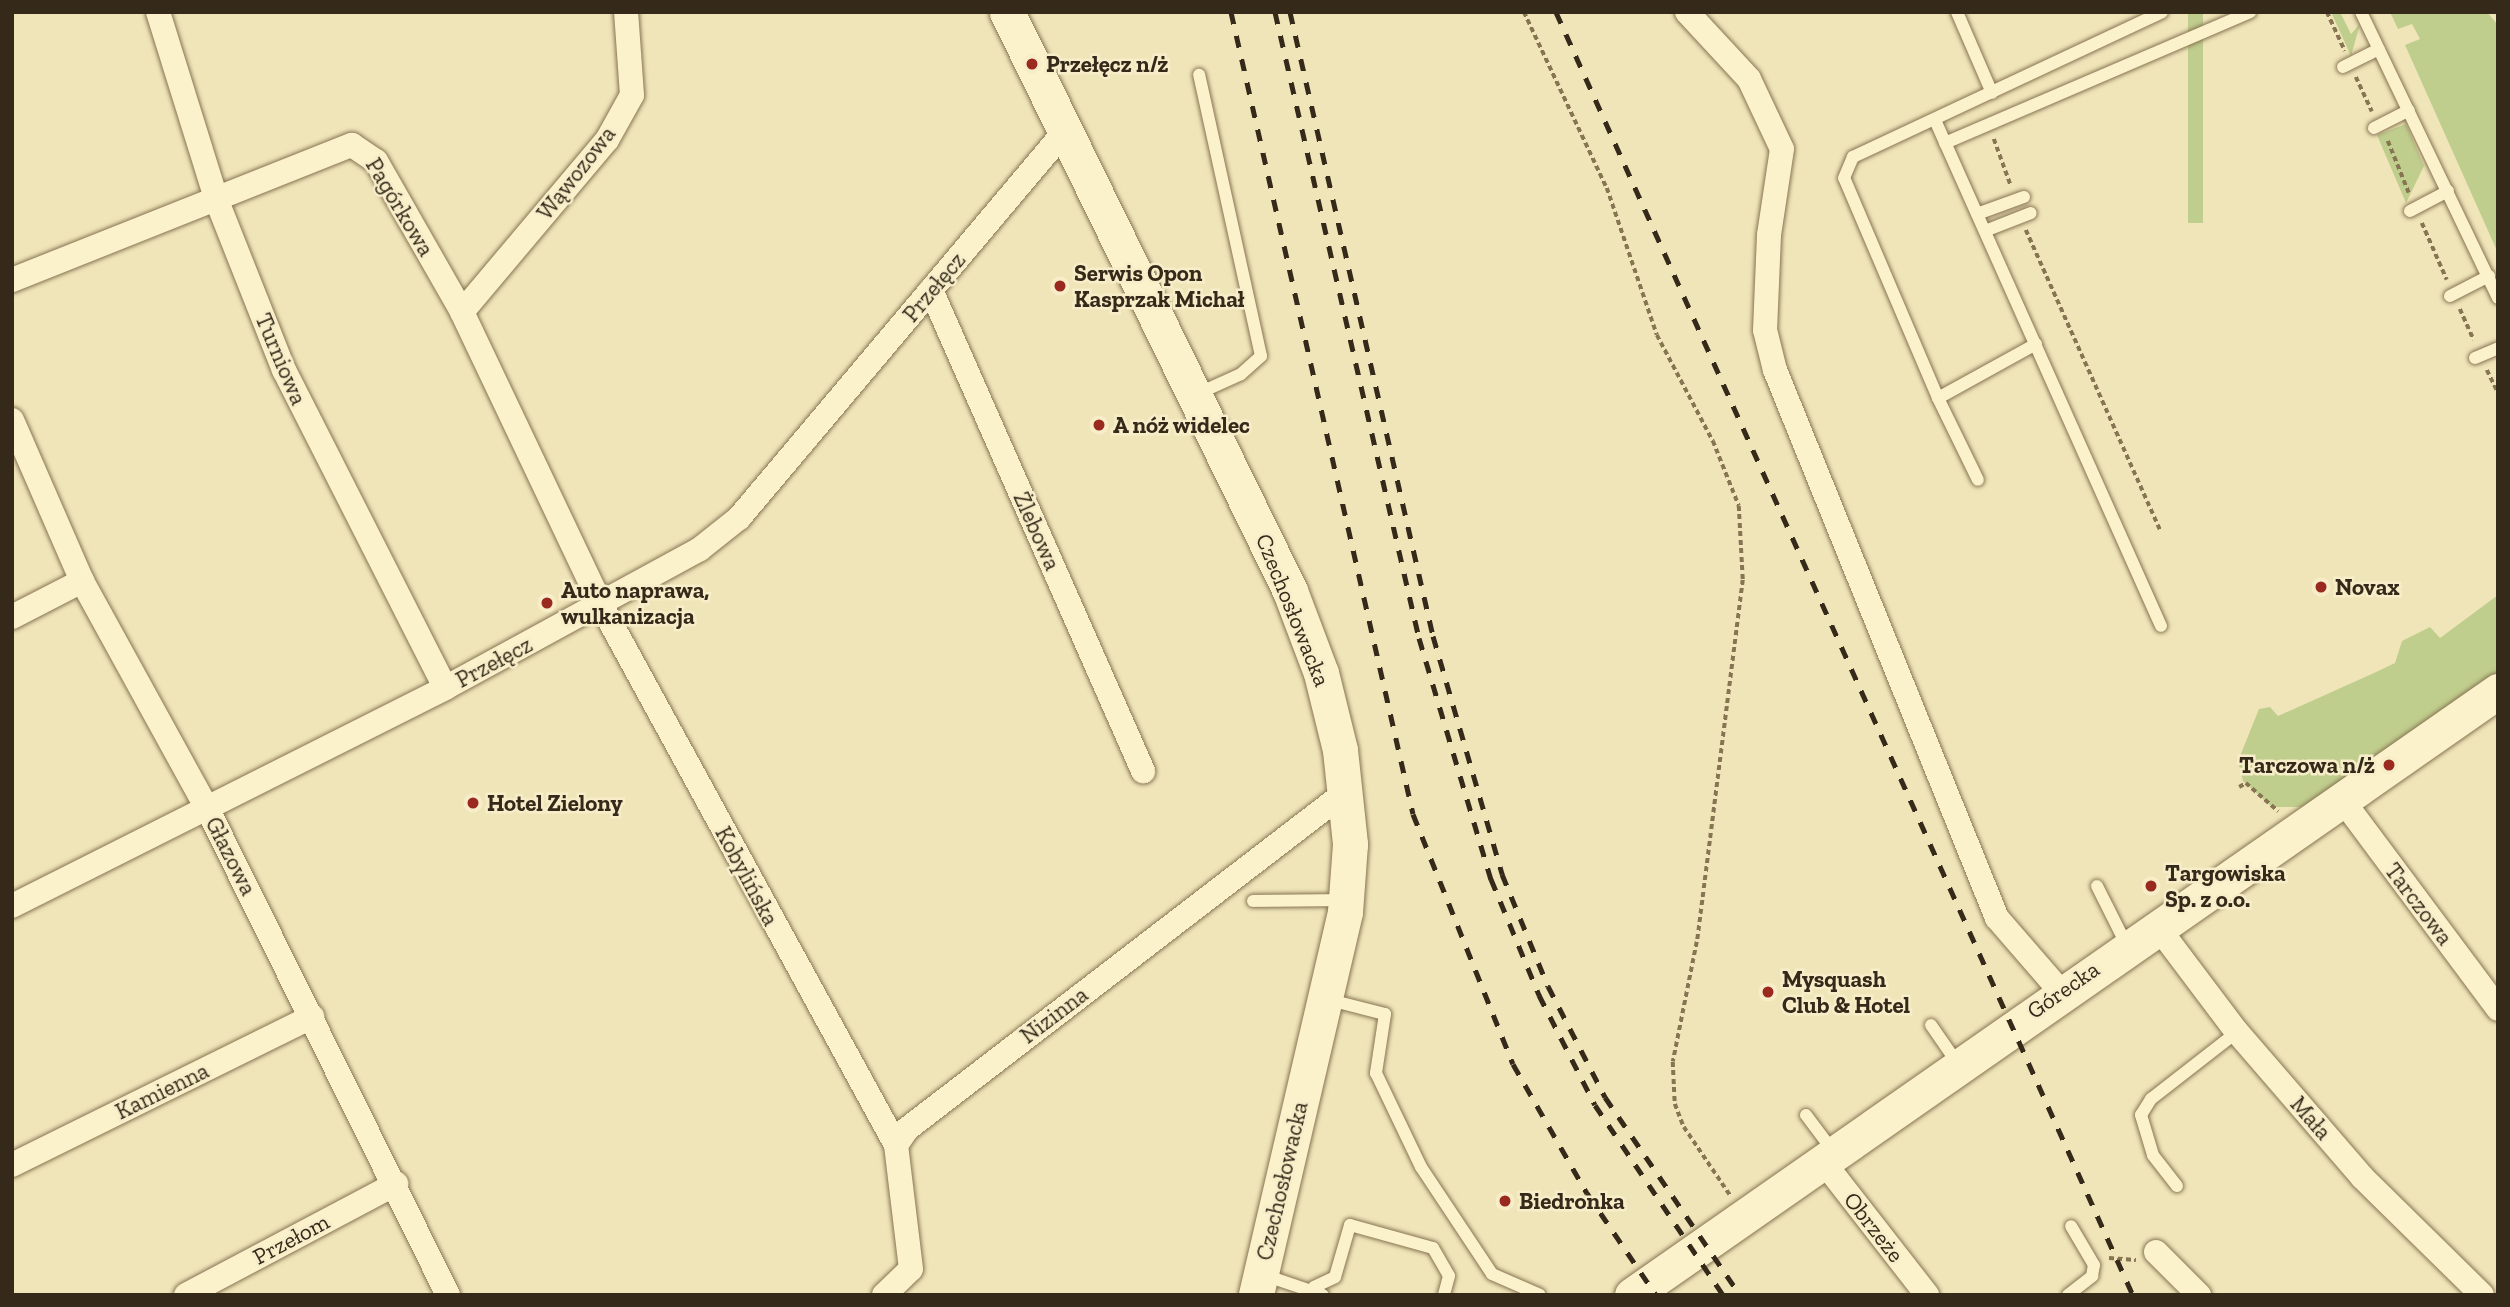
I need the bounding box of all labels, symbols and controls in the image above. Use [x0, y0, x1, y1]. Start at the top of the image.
place label: Przełęcz n/ż [1046, 50, 1169, 78]
marker: Przełęcz n/ż [1024, 56, 1040, 72]
street label: Wąwozowa [531, 121, 621, 225]
street label: Pagórkowa [360, 153, 440, 261]
street label: Przełęcz [897, 246, 971, 328]
place label: Serwis Opon Kasprzak Michał [1074, 259, 1245, 313]
marker: Serwis Opon Kasprzak Michał [1052, 278, 1068, 294]
street label: Turniowa [249, 309, 313, 409]
place label: A nóż widelec [1113, 411, 1251, 439]
marker: A nóż widelec [1091, 417, 1107, 433]
street label: Żlebowa [1008, 488, 1066, 574]
street label: Czechosłowacka [1250, 530, 1336, 690]
place label: Novax [2335, 573, 2400, 601]
place label: Auto naprawa, wulkanizacja [561, 576, 709, 630]
marker: Novax [2313, 579, 2329, 595]
marker: Auto naprawa, wulkanizacja [539, 595, 555, 611]
street label: Przełęcz [451, 630, 537, 694]
place label: Tarczowa n/ż [2239, 751, 2375, 779]
marker: Tarczowa n/ż [2381, 757, 2397, 773]
place label: Hotel Zielony [487, 789, 623, 817]
marker: Hotel Zielony [465, 795, 481, 811]
street label: Głazowa [200, 812, 262, 900]
street label: Kobylińska [709, 822, 785, 930]
street label: Tarczowa [2379, 857, 2459, 951]
place label: Targowiska Sp. z o.o. [2165, 859, 2286, 913]
marker: Targowiska Sp. z o.o. [2143, 878, 2159, 894]
street label: Górecka [2022, 955, 2104, 1025]
place label: Mysquash Club & Hotel [1782, 965, 1910, 1019]
street label: Nizinna [1015, 981, 1093, 1049]
marker: Mysquash Club & Hotel [1760, 984, 1776, 1000]
street label: Kamienna [111, 1057, 213, 1125]
street label: Mała [2285, 1091, 2337, 1145]
street label: Czechosłowacka [1250, 1099, 1314, 1263]
street label: Obrzeże [1838, 1186, 1910, 1268]
place label: Biedronka [1519, 1187, 1625, 1215]
marker: Biedronka [1497, 1193, 1513, 1209]
street label: Przełom [248, 1208, 334, 1270]

